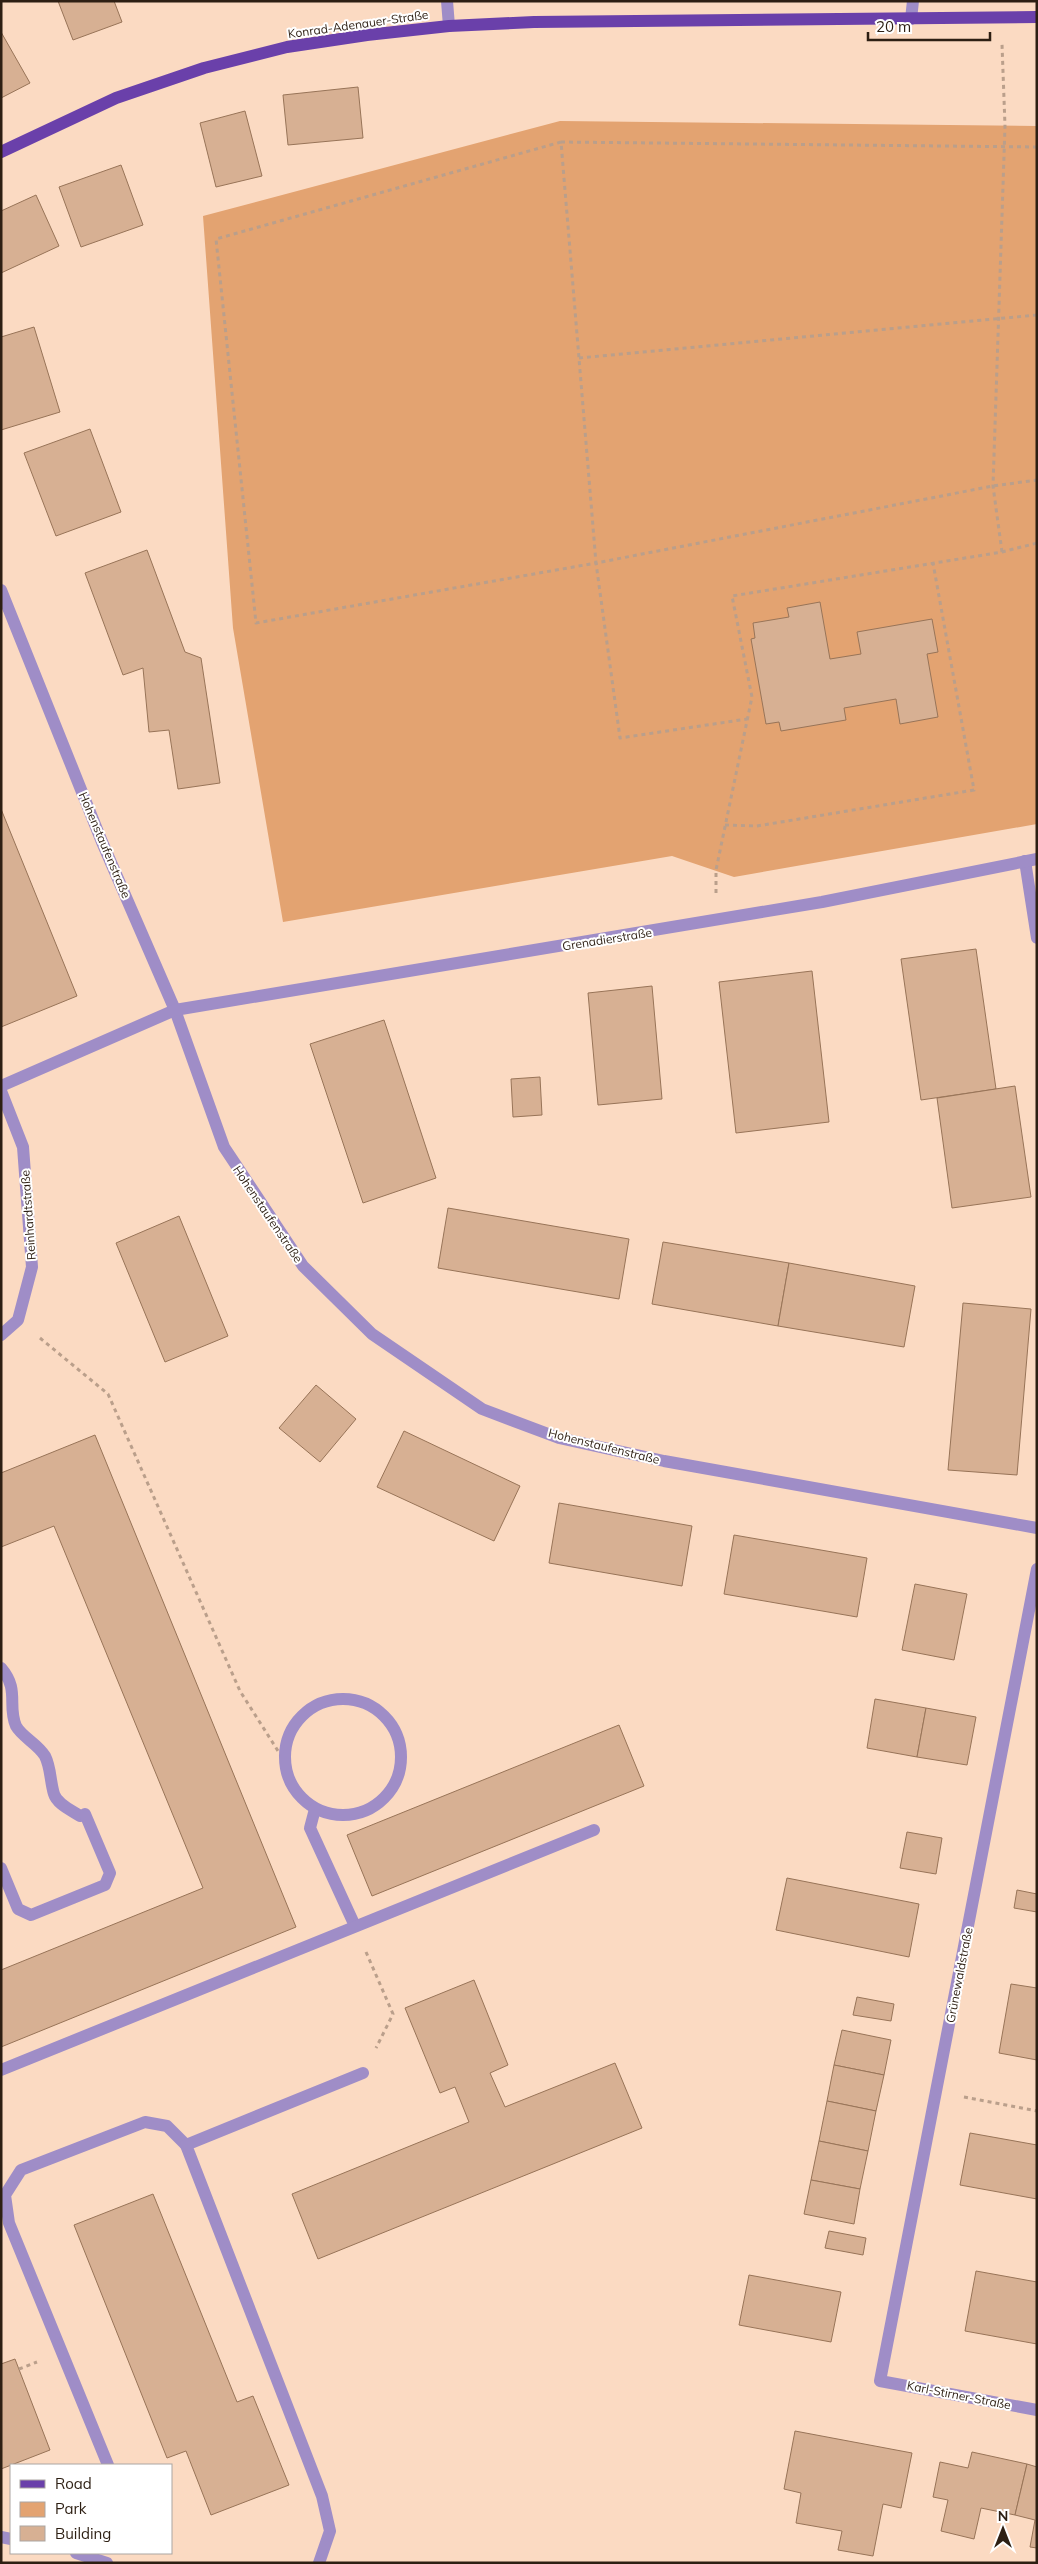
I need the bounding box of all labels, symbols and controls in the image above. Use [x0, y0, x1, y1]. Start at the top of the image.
street label: Konrad-Adenauer-Straße [287, 7, 429, 41]
scale bar [868, 10, 990, 42]
text: 20 m [876, 17, 911, 36]
street label: Hohenstaufenstraße [76, 790, 134, 900]
street label: Grenadierstraße [561, 925, 653, 953]
street label: Hohenstaufenstraße [230, 1163, 306, 1265]
street label: Reinhardtstraße [17, 1169, 39, 1261]
street label: Hohenstaufenstraße [547, 1425, 661, 1467]
street label: Grünewaldstraße [942, 1926, 976, 2024]
street label: Karl-Stirner-Straße [906, 2378, 1012, 2412]
legend [10, 2464, 172, 2554]
text: Road [55, 2474, 92, 2493]
text: Park [55, 2499, 87, 2518]
north arrow [978, 2504, 1028, 2554]
text: N [998, 2507, 1008, 2525]
text: Building [55, 2524, 111, 2543]

